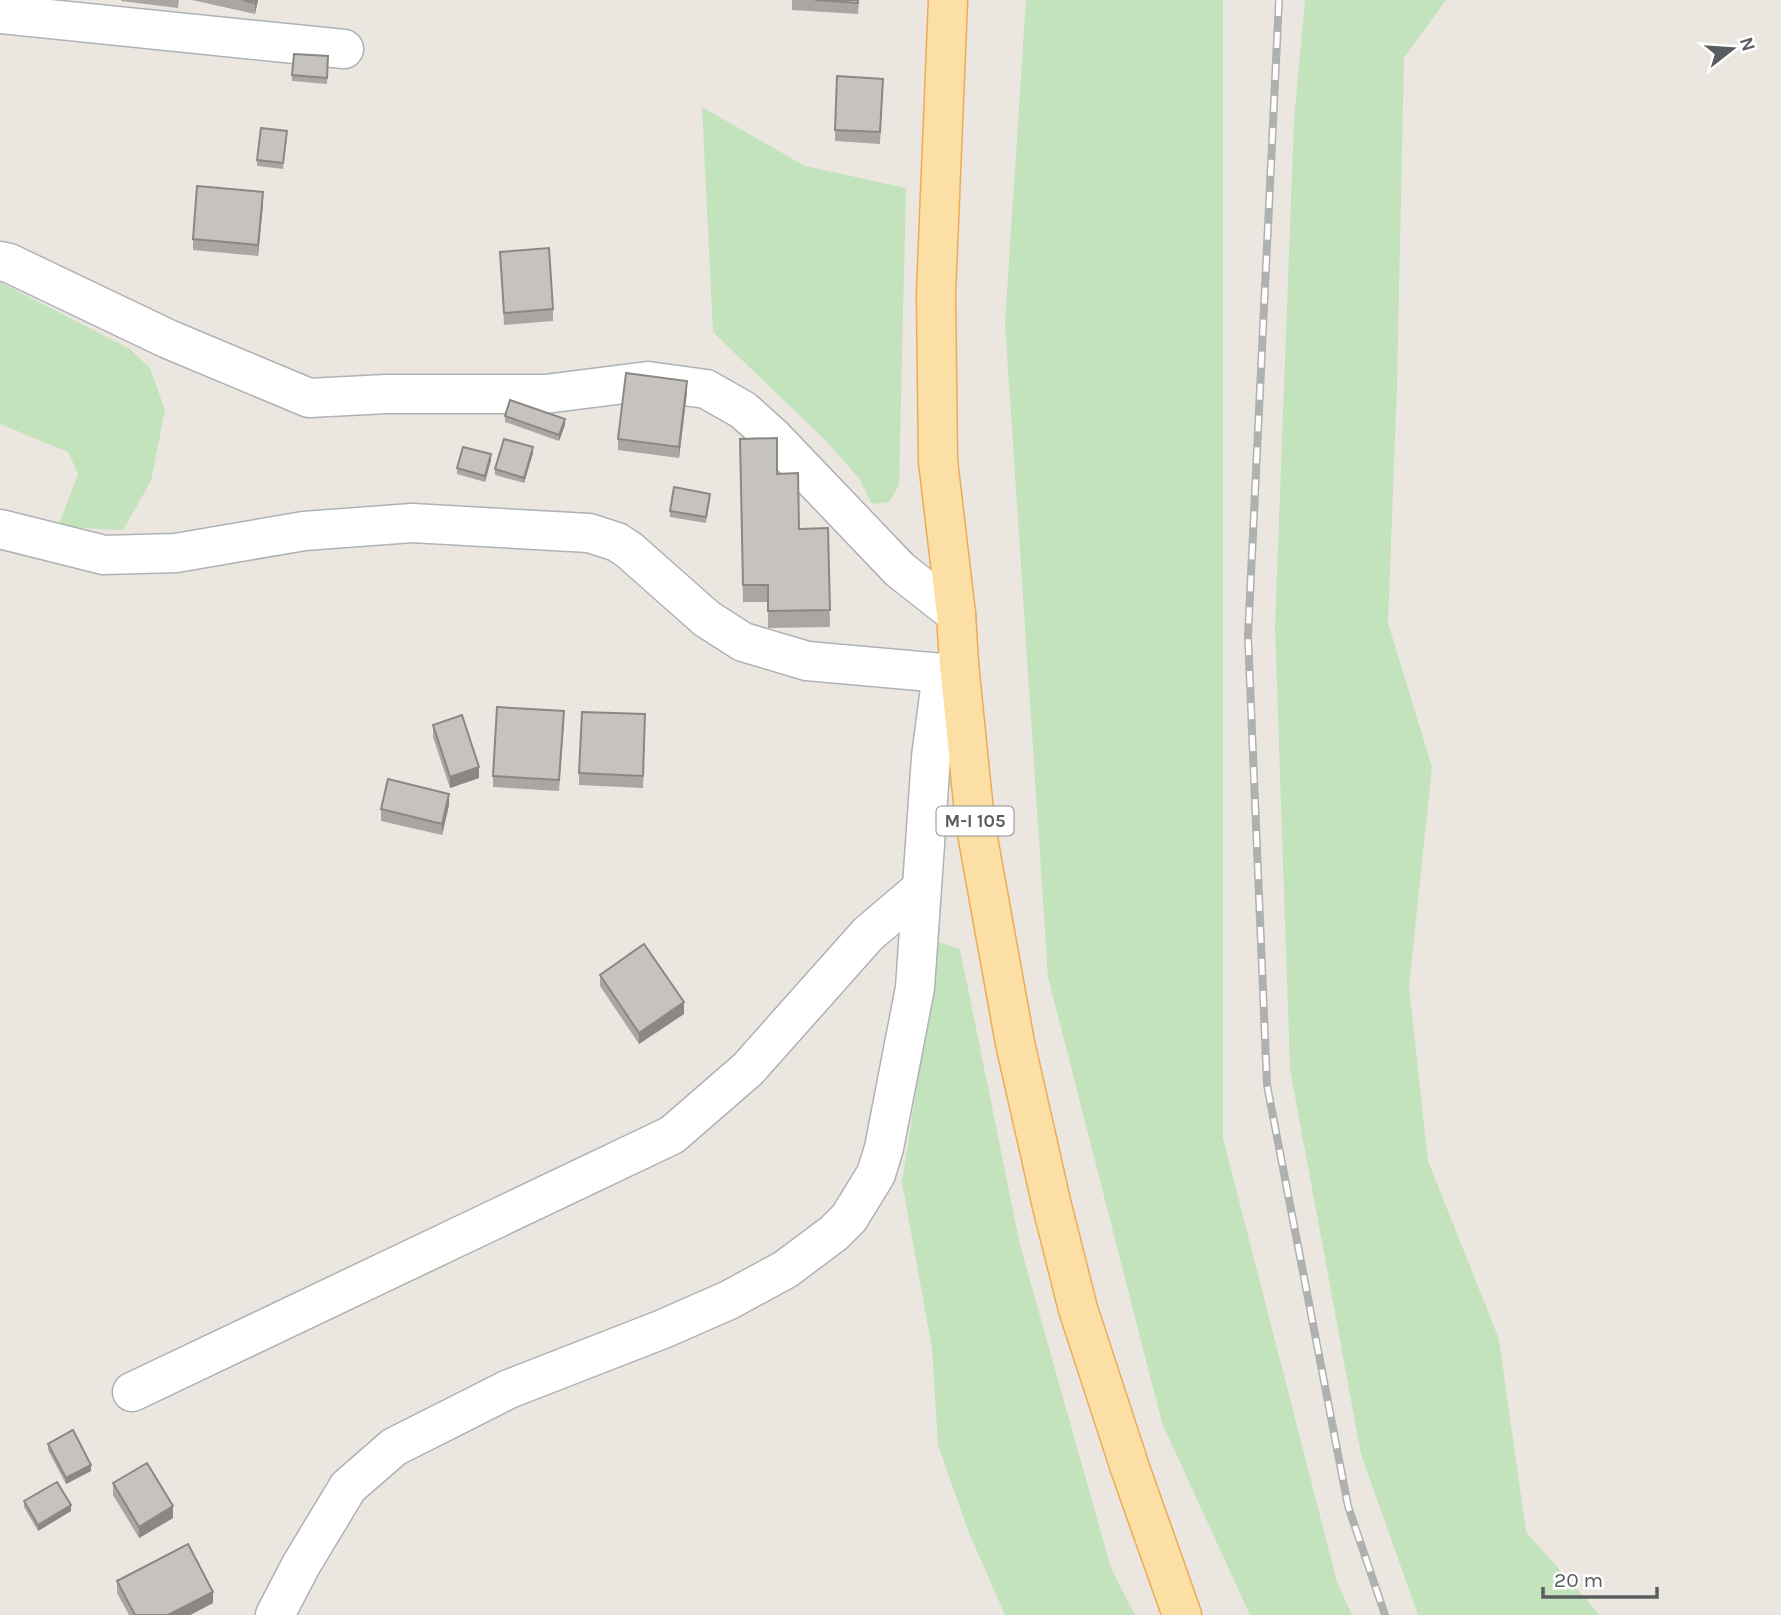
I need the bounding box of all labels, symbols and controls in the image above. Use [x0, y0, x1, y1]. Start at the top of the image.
north arrow [1697, 14, 1767, 84]
text: N [1735, 35, 1760, 54]
road number: M-I 105 [936, 806, 1014, 836]
scale bar [1543, 1556, 1657, 1600]
text: 20 m [1554, 1568, 1603, 1592]

